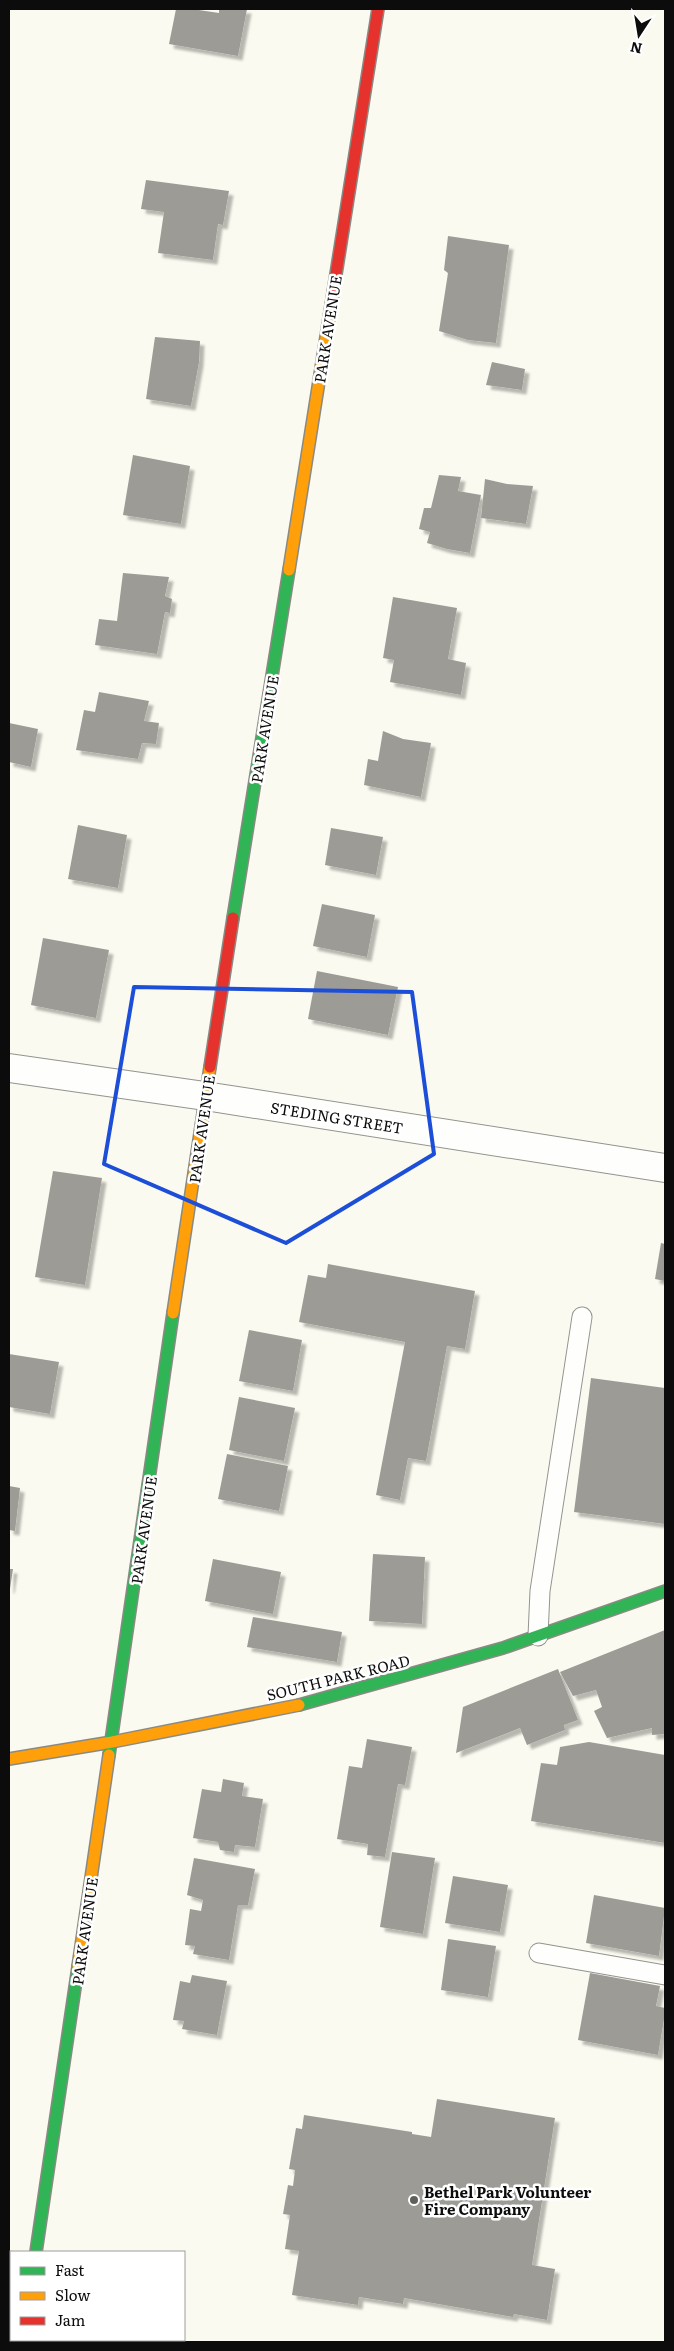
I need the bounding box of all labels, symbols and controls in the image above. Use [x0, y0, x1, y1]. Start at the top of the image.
north arrow [614, 10, 664, 60]
text: N [628, 38, 644, 60]
street label: PARK AVENUE [307, 274, 347, 384]
street label: PARK AVENUE [244, 674, 284, 784]
street label: PARK AVENUE [182, 1074, 220, 1184]
street label: STEDING STREET [269, 1095, 405, 1139]
street label: PARK AVENUE [124, 1475, 162, 1585]
street label: SOUTH PARK ROAD [264, 1648, 412, 1706]
street label: PARK AVENUE [65, 1876, 103, 1986]
place label: Bethel Park Volunteer Fire Company [424, 2180, 591, 2220]
marker: Bethel Park Volunteer Fire Company [408, 2194, 420, 2206]
legend [10, 2251, 185, 2341]
text: Fast [55, 2258, 84, 2281]
text: Slow [55, 2283, 90, 2306]
text: Jam [55, 2308, 86, 2331]

